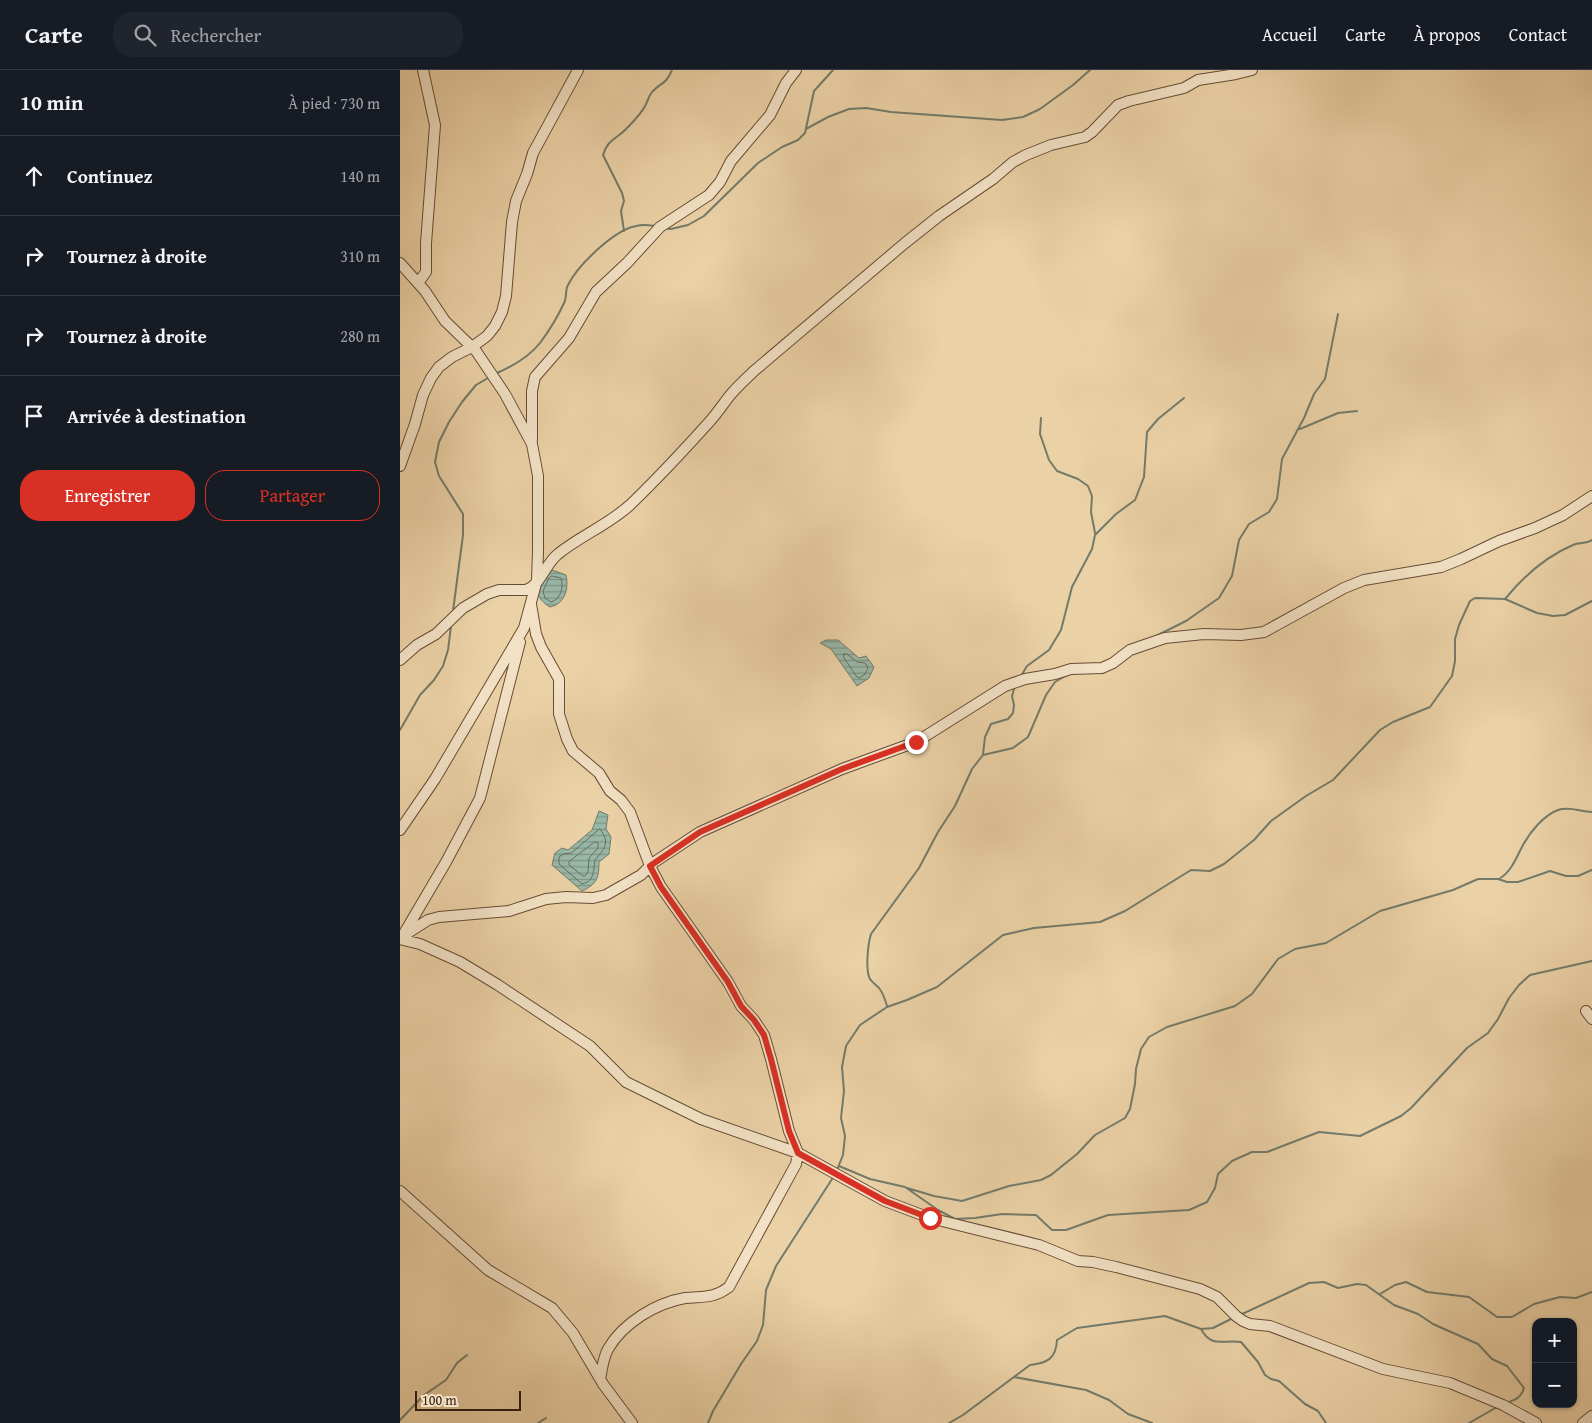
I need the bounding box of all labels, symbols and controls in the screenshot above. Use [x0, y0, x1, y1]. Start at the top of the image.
search box [113, 12, 463, 57]
text: Carte [25, 17, 83, 52]
icon: search [131, 21, 159, 49]
text: Rechercher [171, 21, 261, 49]
text: Accueil [1262, 21, 1317, 48]
text: Carte [1345, 21, 1386, 48]
text: À propos [1414, 21, 1481, 48]
text: Contact [1509, 21, 1567, 48]
text: 10 min [20, 87, 83, 118]
text: À pied · 730 m [288, 91, 380, 115]
icon: ahead [20, 162, 48, 190]
text: Continuez [67, 162, 153, 190]
text: 140 m [340, 164, 380, 188]
icon: right [20, 242, 48, 270]
text: Tournez à droite [67, 242, 207, 270]
text: 310 m [340, 244, 380, 268]
icon: right [20, 322, 48, 350]
text: Tournez à droite [67, 322, 207, 350]
text: 280 m [340, 324, 380, 348]
icon: arrive [20, 402, 48, 430]
text: Arrivée à destination [67, 402, 246, 430]
button: Enregistrer [20, 470, 195, 521]
button: Partager [205, 470, 380, 521]
route end [905, 731, 928, 754]
route start [919, 1207, 942, 1230]
map controls [1532, 1318, 1577, 1408]
button: + [1532, 1318, 1577, 1363]
button: − [1532, 1363, 1577, 1408]
scale bar [415, 1388, 521, 1411]
text: 100 m [422, 1390, 457, 1410]

